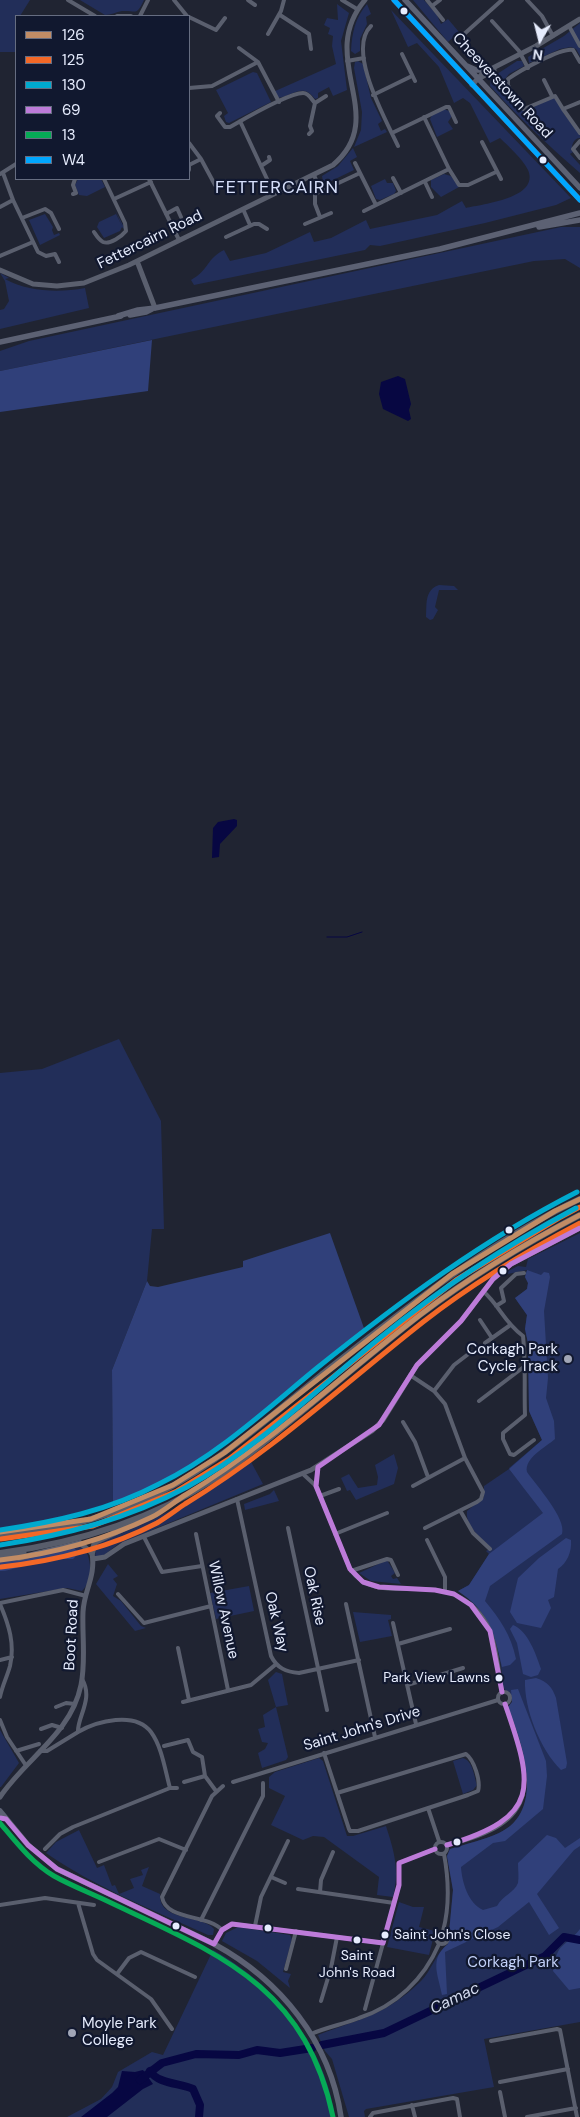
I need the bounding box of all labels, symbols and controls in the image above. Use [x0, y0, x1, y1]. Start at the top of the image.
unlabelled marker [399, 6, 409, 16]
legend [15, 15, 190, 180]
north arrow [515, 15, 565, 65]
text: 126 [62, 25, 85, 45]
street label: Cheeverstown Road [448, 29, 556, 143]
text: N [532, 45, 544, 64]
text: 125 [62, 50, 84, 70]
text: 130 [62, 75, 86, 95]
text: 69 [62, 100, 81, 120]
text: 13 [62, 125, 76, 145]
text: W4 [62, 150, 85, 170]
unlabelled marker [538, 155, 548, 165]
district label: FETTERCAIRN [214, 177, 340, 199]
street label: Fettercairn Road [94, 207, 206, 273]
unlabelled marker [504, 1225, 514, 1235]
unlabelled marker [498, 1266, 508, 1276]
place label: Corkagh Park Cycle Track [467, 1341, 558, 1376]
marker: Corkagh Park Cycle Track [562, 1353, 574, 1365]
street label: Willow Avenue [204, 1559, 242, 1661]
street label: Oak Rise [299, 1565, 329, 1627]
street label: Oak Way [260, 1590, 292, 1654]
street label: Boot Road [61, 1599, 83, 1671]
place label: Park View Lawns [383, 1670, 490, 1686]
marker: Park View Lawns [494, 1673, 504, 1683]
street label: Saint John's Drive [301, 1703, 423, 1755]
unlabelled marker [452, 1837, 462, 1847]
unlabelled marker [171, 1921, 181, 1931]
unlabelled marker [263, 1923, 273, 1933]
place label: Saint John's Close [394, 1927, 510, 1943]
marker: Saint John's Close [380, 1930, 390, 1940]
marker: Saint John's Road [352, 1935, 362, 1945]
place label: Saint John's Road [319, 1948, 395, 1980]
park label: Corkagh Park [467, 1954, 559, 1972]
water label: Camac [427, 1979, 483, 2019]
place label: Moyle Park College [82, 2015, 157, 2050]
marker: Moyle Park College [66, 2027, 78, 2039]

